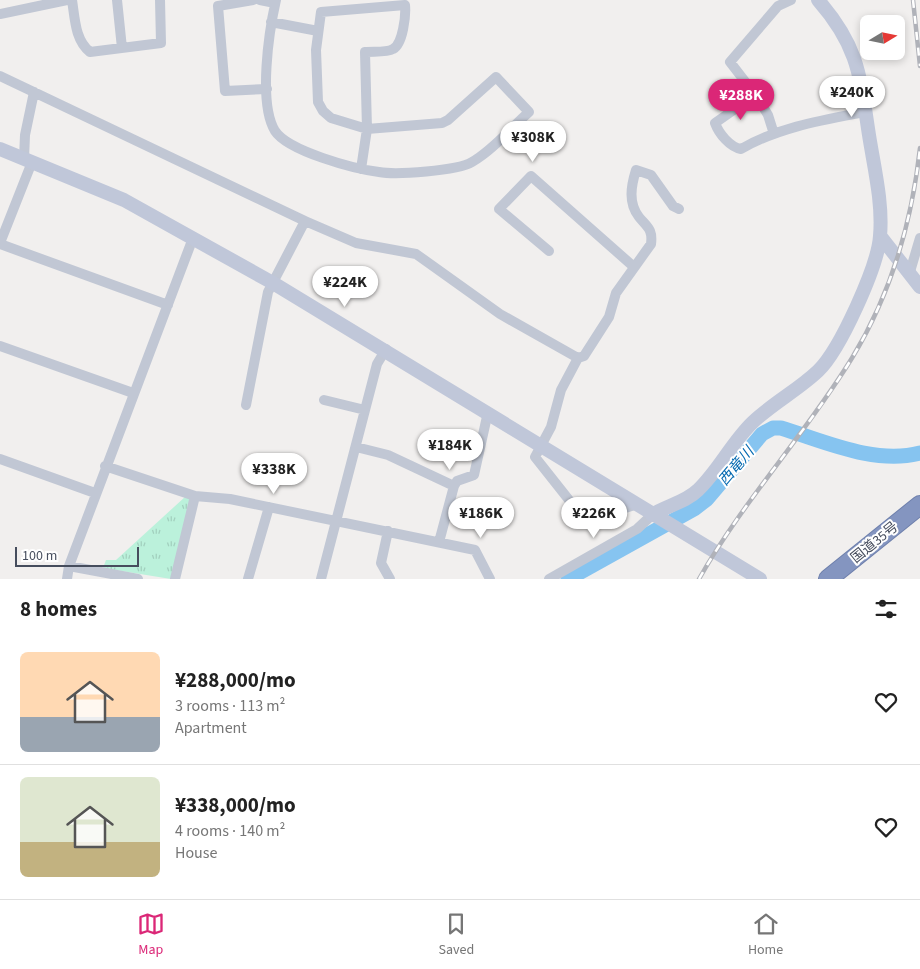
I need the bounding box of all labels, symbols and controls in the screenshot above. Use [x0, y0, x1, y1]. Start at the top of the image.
north arrow [860, 15, 905, 60]
map controls [860, 15, 905, 60]
pin: ¥240K [817, 76, 887, 118]
pin: ¥288K [706, 78, 776, 121]
text: ¥240K [830, 81, 874, 103]
text: ¥288K [719, 84, 763, 106]
pin: ¥308K [498, 120, 568, 163]
text: ¥308K [511, 126, 555, 148]
pin: ¥224K [310, 266, 380, 308]
text: ¥224K [323, 271, 367, 293]
pin: ¥184K [415, 428, 485, 471]
text: ¥184K [428, 434, 472, 456]
water label: 西竜川 [714, 441, 760, 490]
pin: ¥338K [239, 452, 309, 495]
text: ¥338K [252, 458, 296, 480]
pin: ¥186K [446, 496, 516, 539]
pin: ¥226K [559, 496, 629, 539]
text: ¥186K [459, 502, 503, 524]
text: ¥226K [572, 502, 616, 524]
street label: 国道35号 [847, 517, 903, 568]
scale bar [15, 544, 139, 567]
text: 100 m [22, 546, 57, 566]
text: 8 homes [20, 594, 97, 624]
icon: filters [872, 595, 900, 623]
text: ¥288,000/mo [175, 665, 296, 695]
icon: home [60, 672, 120, 732]
icon: heart [872, 688, 900, 716]
text: 3 rooms · 113 m² [175, 695, 285, 717]
text: Apartment [175, 717, 247, 739]
text: ¥338,000/mo [175, 790, 296, 820]
icon: home [60, 797, 120, 857]
icon: heart [872, 813, 900, 841]
text: 4 rooms · 140 m² [175, 820, 285, 842]
text: House [175, 842, 217, 864]
tab: Map [137, 910, 165, 960]
tab: Saved [438, 910, 474, 960]
tab: Home [748, 910, 783, 960]

